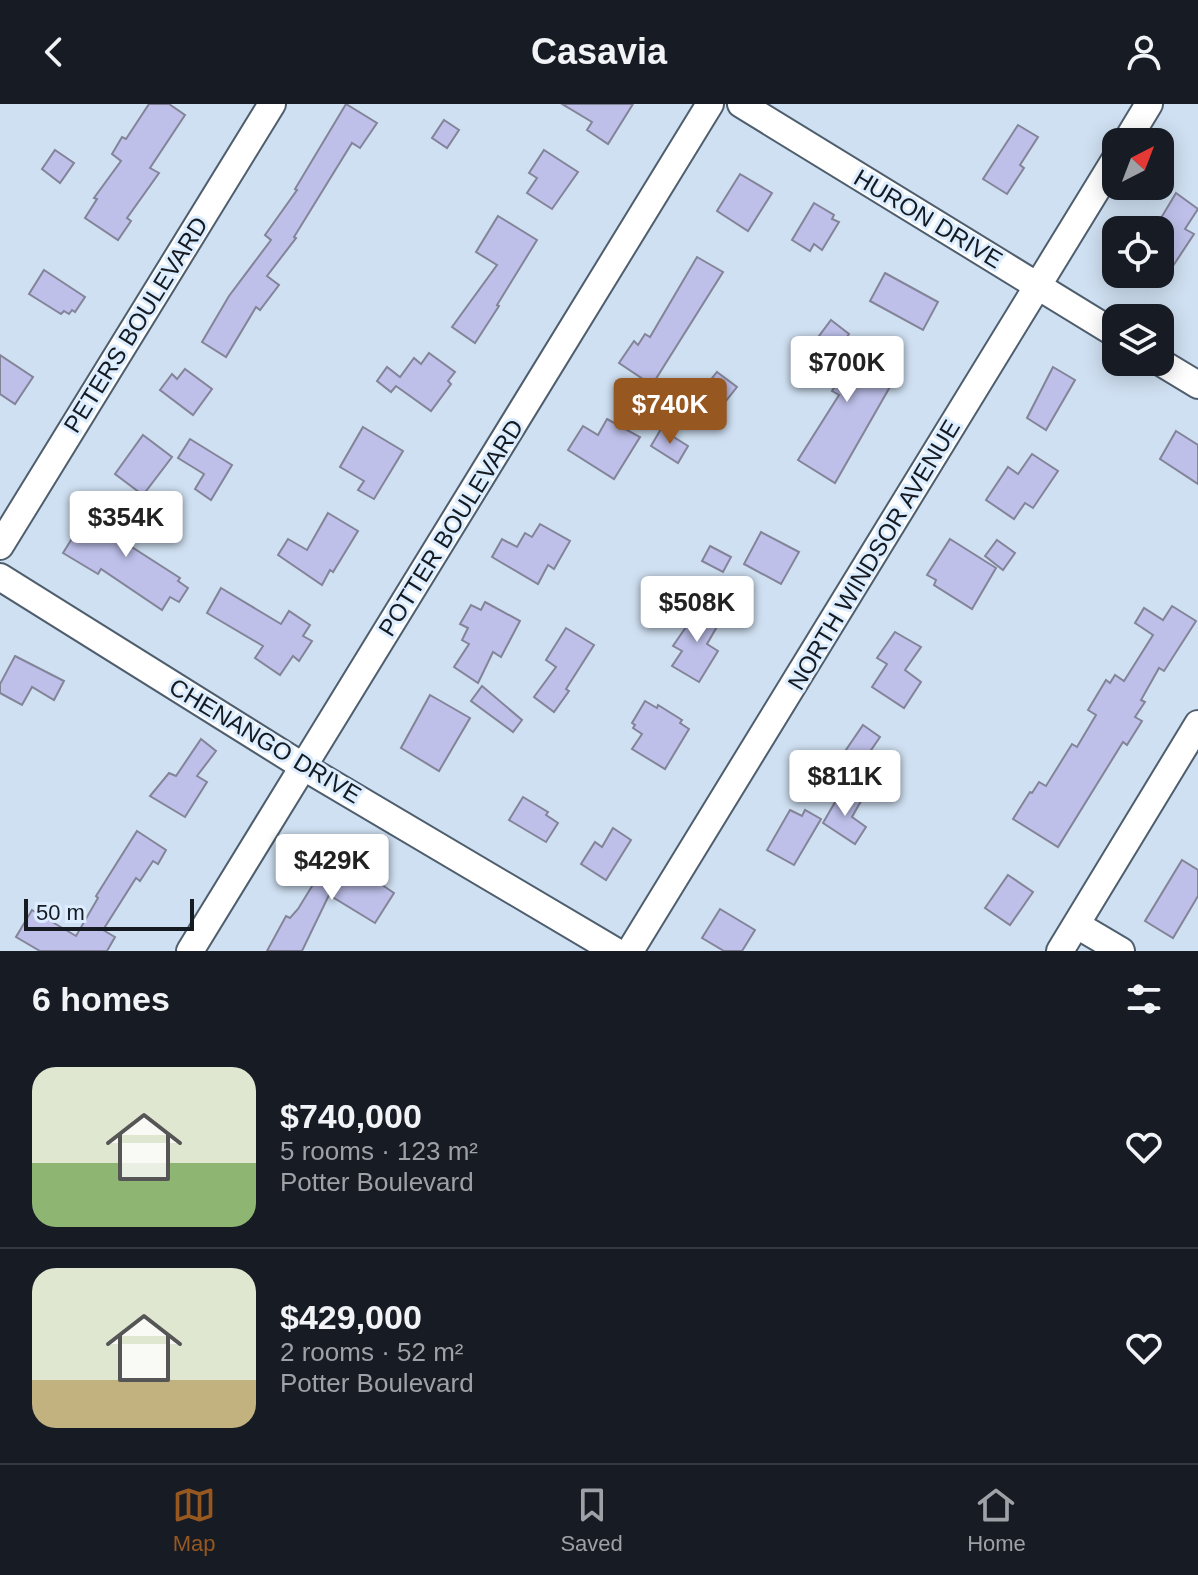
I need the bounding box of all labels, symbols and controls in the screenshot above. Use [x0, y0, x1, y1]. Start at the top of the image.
icon: back [32, 30, 76, 74]
icon: person [1122, 30, 1166, 74]
text: Casavia [531, 31, 667, 72]
north arrow [1102, 128, 1174, 200]
map controls [1102, 128, 1174, 376]
street label: HURON DRIVE [849, 164, 1007, 273]
street label: PETERS BOULEVARD [58, 212, 213, 437]
button: locate [1102, 216, 1174, 288]
button: layers [1102, 304, 1174, 376]
pin: $700K [791, 336, 903, 404]
text: $700K [809, 347, 885, 377]
pin: $740K [614, 378, 726, 446]
text: $740K [632, 389, 708, 419]
street label: POTTER BOULEVARD [373, 414, 528, 641]
street label: NORTH WINDSOR AVENUE [782, 415, 965, 694]
pin: $354K [70, 491, 182, 559]
text: $354K [88, 502, 164, 532]
pin: $508K [641, 576, 753, 644]
text: $508K [659, 587, 735, 617]
street label: CHENANGO DRIVE [165, 673, 366, 808]
pin: $811K [789, 750, 901, 818]
text: $811K [807, 761, 883, 791]
pin: $429K [276, 834, 388, 902]
text: $429K [294, 845, 370, 875]
scale bar [24, 895, 194, 931]
text: 50 m [36, 900, 85, 925]
icon: filters [1122, 977, 1166, 1021]
text: 6 homes [32, 980, 170, 1018]
text: $740,000 [280, 1097, 422, 1135]
icon: home [96, 1099, 192, 1195]
icon: heart [1122, 1125, 1166, 1169]
text: 5 rooms · 123 m² [280, 1136, 478, 1166]
text: Potter Boulevard [280, 1167, 474, 1197]
text: $429,000 [280, 1298, 422, 1336]
icon: home [96, 1300, 192, 1396]
icon: heart [1122, 1326, 1166, 1370]
text: 2 rooms · 52 m² [280, 1337, 464, 1367]
text: Potter Boulevard [280, 1368, 474, 1398]
tab: Map [172, 1483, 216, 1557]
tab: Saved [560, 1483, 623, 1557]
tab: Home [967, 1483, 1026, 1557]

